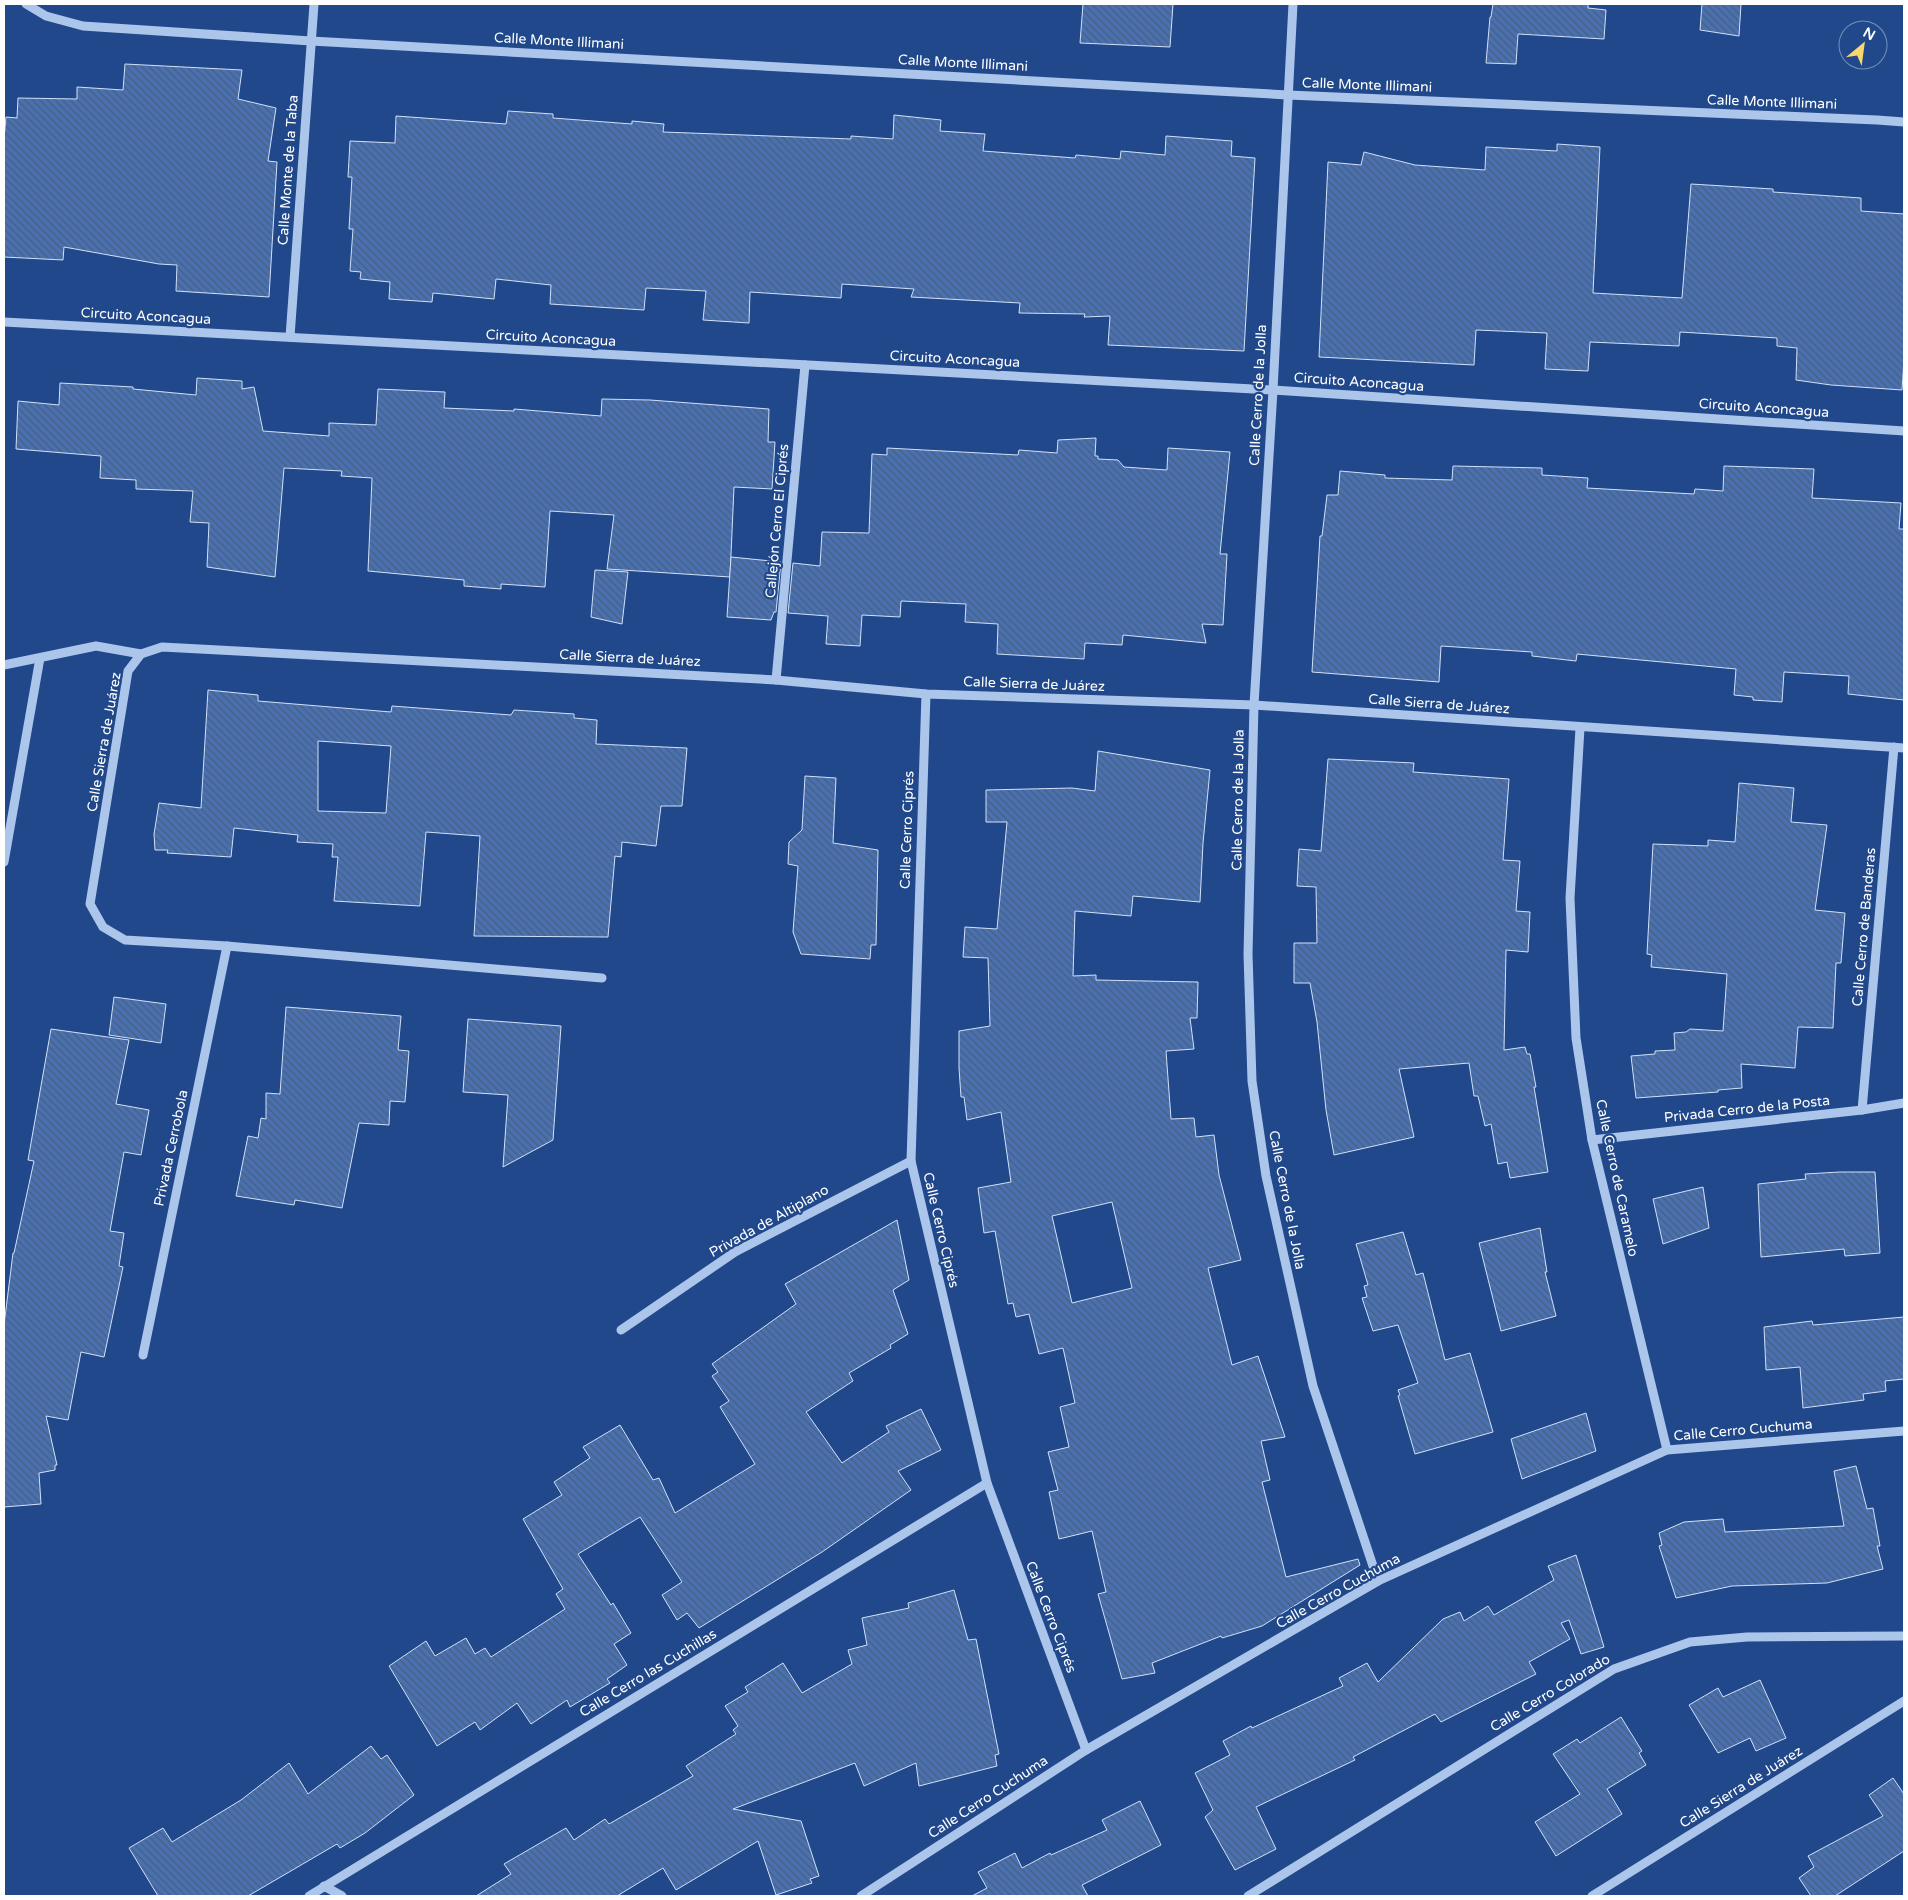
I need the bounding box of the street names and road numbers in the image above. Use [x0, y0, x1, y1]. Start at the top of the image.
street label: Calle Monte Illimani [494, 29, 624, 53]
street label: Calle Monte Illimani [898, 51, 1028, 75]
street label: Calle Monte Illimani [1302, 74, 1432, 96]
street label: Calle Monte Illimani [1707, 91, 1837, 113]
street label: Calle Monte de la Taba [274, 94, 302, 246]
street label: Circuito Aconcagua [80, 304, 212, 328]
street label: Calle Cerro de la Jolla [1246, 324, 1270, 466]
street label: Circuito Aconcagua [485, 326, 617, 350]
street label: Circuito Aconcagua [889, 347, 1021, 371]
street label: Circuito Aconcagua [1293, 369, 1425, 395]
street label: Circuito Aconcagua [1698, 395, 1830, 421]
street label: Callejón Cerro El Ciprés [762, 443, 792, 599]
street label: Calle Sierra de Juárez [559, 646, 701, 670]
street label: Calle Sierra de Juárez [83, 671, 125, 813]
street label: Calle Sierra de Juárez [963, 673, 1105, 695]
street label: Calle Sierra de Juárez [1368, 691, 1510, 717]
street label: Calle Cerro de la Jolla [1228, 729, 1248, 871]
street label: Calle Cerro Ciprés [896, 770, 918, 889]
street label: Calle Cerro de Banderas [1849, 847, 1879, 1007]
street label: Privada Cerrobola [150, 1088, 192, 1208]
street label: Privada Cerro de la Posta [1663, 1092, 1831, 1126]
street label: Calle Cerro de Caramelo [1592, 1098, 1642, 1258]
street label: Calle Cerro de la Jolla [1265, 1129, 1309, 1271]
street label: Calle Cerro Ciprés [919, 1171, 963, 1290]
street label: Privada de Altiplano [706, 1181, 832, 1261]
street label: Calle Cerro Cuchuma [1673, 1415, 1813, 1445]
street label: Calle Cerro Cuchuma [1273, 1550, 1403, 1632]
street label: Calle Cerro Ciprés [1022, 1559, 1080, 1675]
street label: Calle Cerro las Cuchillas [576, 1625, 720, 1721]
street label: Calle Cerro Colorado [1487, 1650, 1613, 1736]
street label: Calle Sierra de Juárez [1676, 1742, 1806, 1832]
street label: Calle Cerro Cuchuma [925, 1752, 1051, 1842]

